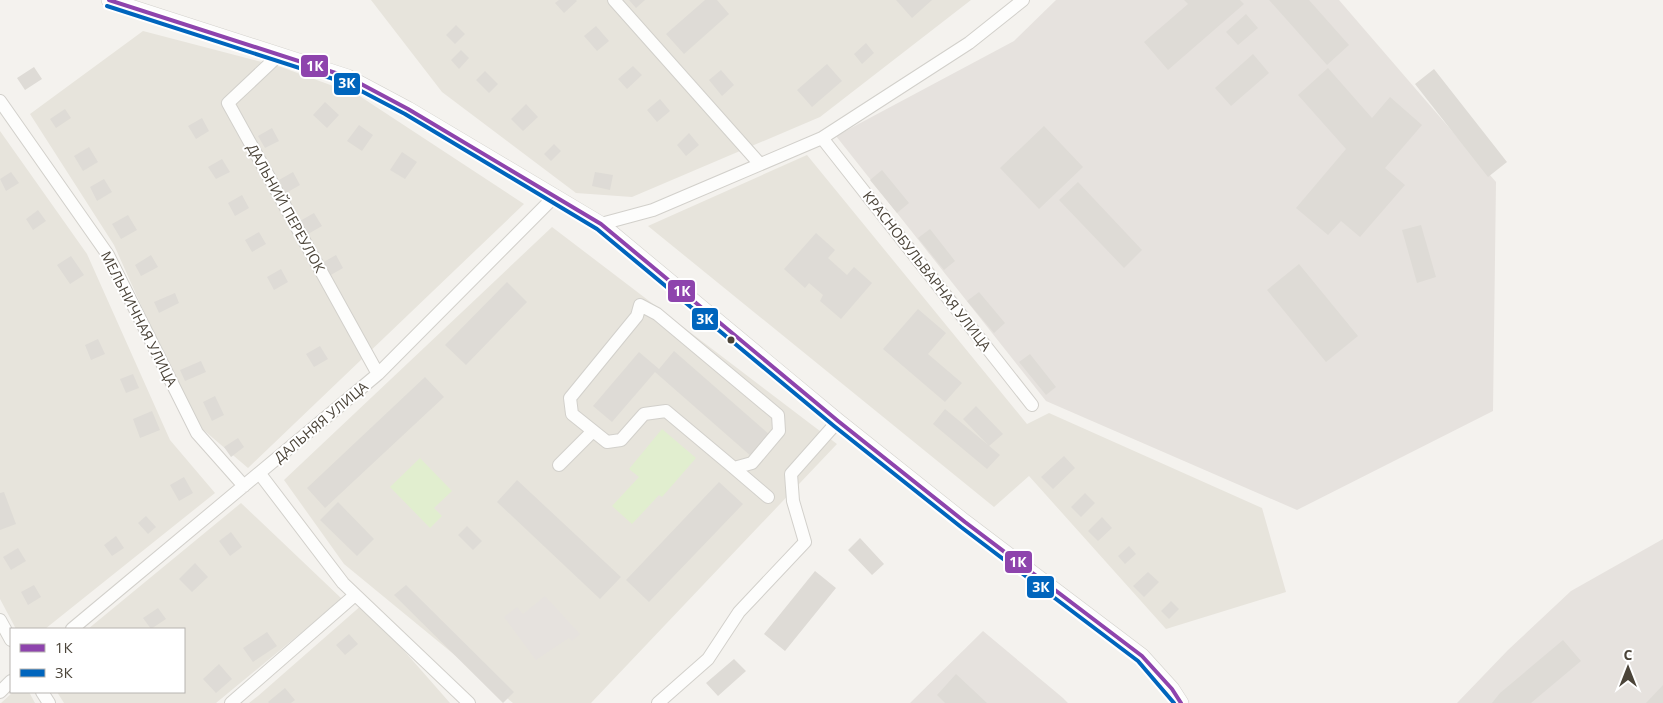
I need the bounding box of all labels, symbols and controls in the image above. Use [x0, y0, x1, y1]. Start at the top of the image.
line badge: 1К [300, 54, 329, 78]
text: 1К [306, 56, 324, 75]
line badge: 3К [333, 72, 361, 96]
text: 3К [338, 73, 356, 92]
street label: ДАЛЬНИЙ ПЕРЕУЛОК [243, 140, 330, 276]
street label: КРАСНОБУЛЬВАРНАЯ УЛИЦА [859, 187, 996, 355]
street label: МЕЛЬНИЧНАЯ УЛИЦА [97, 248, 182, 390]
line badge: 1К [667, 279, 696, 303]
text: 1К [673, 281, 691, 300]
line badge: 3К [691, 307, 719, 331]
text: 3К [696, 309, 714, 328]
unlabelled marker [726, 335, 736, 345]
street label: ДАЛЬНЯЯ УЛИЦА [270, 377, 372, 467]
line badge: 1К [1004, 550, 1033, 574]
text: 1К [1009, 552, 1027, 571]
line badge: 3К [1026, 575, 1055, 599]
text: 3К [1032, 577, 1050, 596]
legend [10, 628, 185, 693]
text: 1К [55, 637, 74, 657]
north arrow [1603, 643, 1653, 693]
text: С [1624, 645, 1633, 664]
text: 3К [55, 662, 74, 682]

